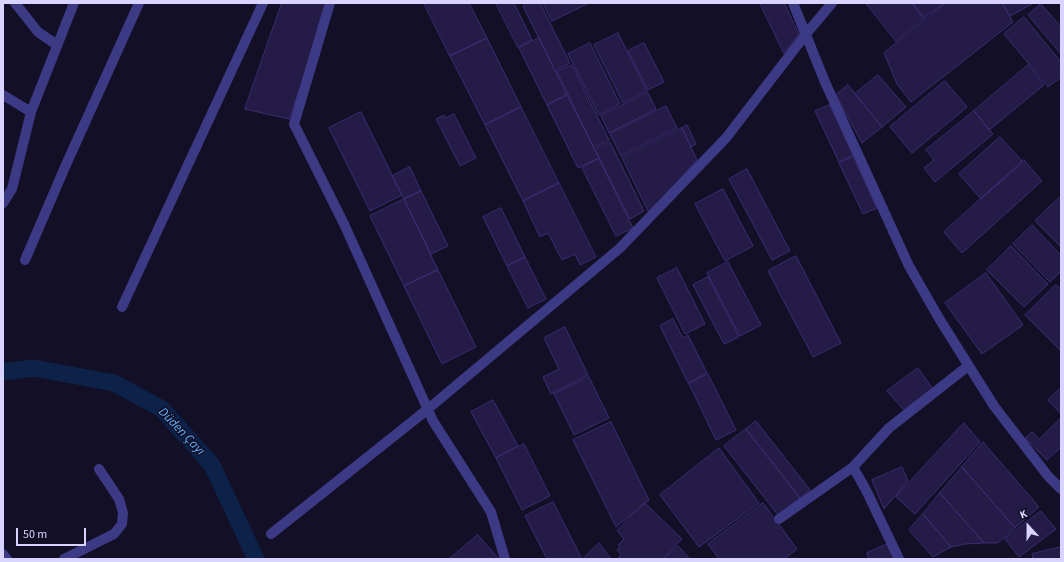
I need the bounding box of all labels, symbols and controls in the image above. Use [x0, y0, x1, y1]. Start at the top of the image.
water label: Düden Çayı [154, 405, 208, 459]
north arrow [1008, 506, 1048, 546]
text: K [1018, 506, 1029, 523]
scale bar [18, 520, 88, 546]
text: 50 m [23, 526, 47, 543]

